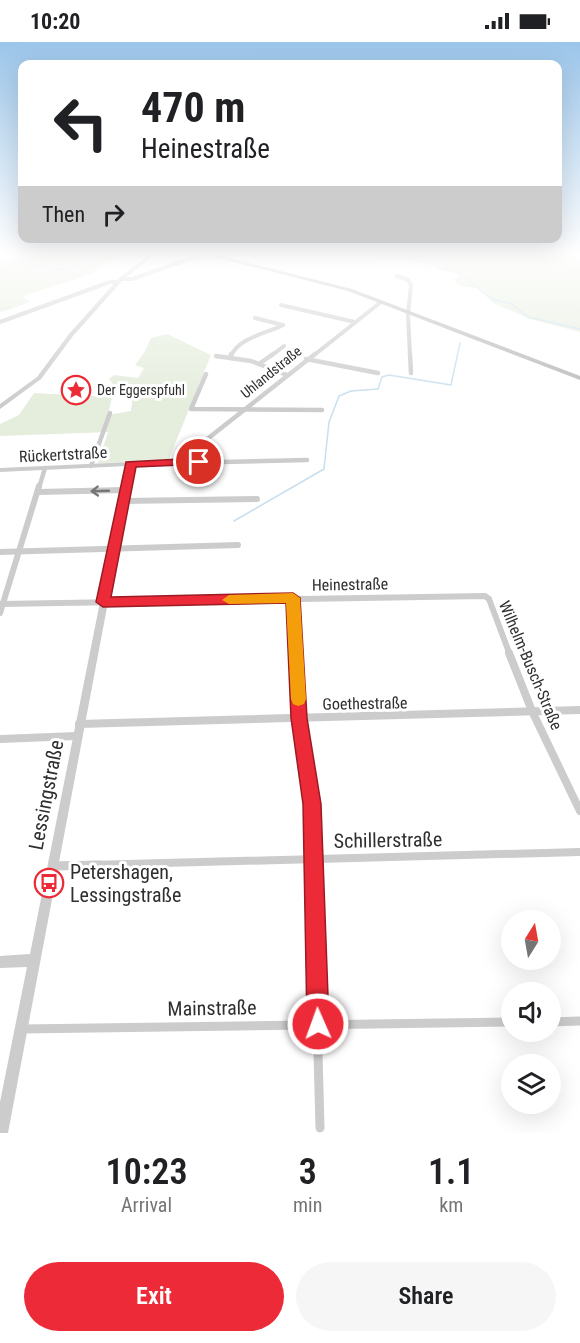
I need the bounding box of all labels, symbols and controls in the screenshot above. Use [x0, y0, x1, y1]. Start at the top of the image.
text: 10:20 [30, 9, 81, 34]
text: 470 m [141, 83, 246, 132]
icon: left [42, 84, 120, 162]
text: Heinestraße [141, 133, 270, 165]
icon: right [97, 198, 130, 231]
text: Then [42, 202, 85, 227]
street label: Uhlandstraße [237, 342, 305, 401]
place icon: Der Eggerspfuhl [60, 374, 92, 406]
place label: Der Eggerspfuhl [97, 382, 185, 398]
pin [173, 436, 224, 487]
street label: Rückertstraße [18, 443, 108, 466]
icon: arrive [182, 445, 215, 478]
one-way arrow [90, 485, 110, 497]
street label: Heinestraße [312, 574, 388, 595]
street label: Wilhelm-Busch-Straße [495, 598, 566, 733]
street label: Goethestraße [322, 693, 408, 714]
street label: Lessingstraße [24, 738, 68, 852]
street label: Schillerstraße [333, 827, 443, 853]
place label: Petershagen, Lessingstraße [70, 860, 181, 907]
bus stop icon: Petershagen, Lessingstraße [33, 867, 65, 899]
north arrow [501, 910, 561, 970]
map controls [501, 910, 561, 1114]
button: sound [501, 982, 561, 1042]
position arrow [286, 992, 350, 1056]
street label: Mainstraße [167, 995, 257, 1021]
button: layers [501, 1054, 561, 1114]
text: 10:23 [106, 1151, 188, 1193]
text: 3 [299, 1151, 317, 1193]
text: 1.1 [428, 1151, 474, 1193]
text: Arrival [121, 1193, 172, 1217]
text: min [293, 1193, 322, 1217]
text: km [439, 1193, 463, 1217]
button: Exit [24, 1262, 284, 1331]
button: Share [296, 1262, 556, 1331]

